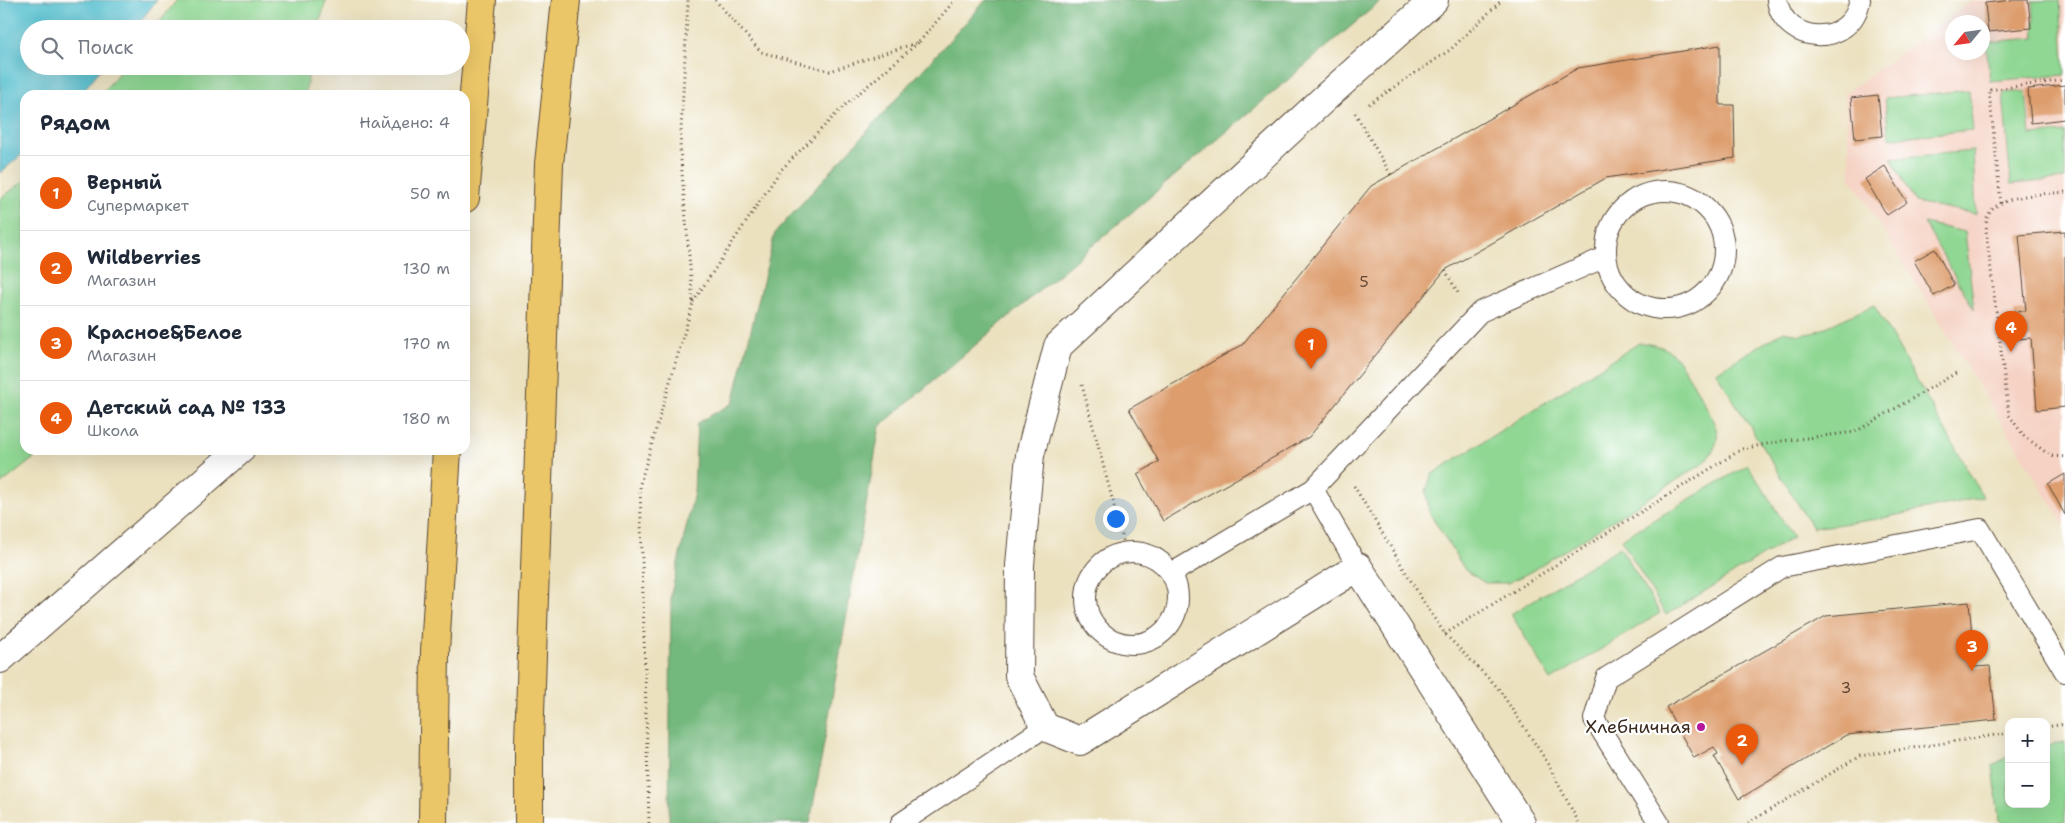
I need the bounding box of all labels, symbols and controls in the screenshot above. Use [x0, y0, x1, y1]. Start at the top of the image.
north arrow [1945, 15, 1990, 60]
search box [20, 20, 470, 75]
icon: search [38, 34, 66, 62]
text: Поиск [78, 35, 133, 60]
text: Рядом [40, 109, 110, 137]
text: Найдено: 4 [359, 112, 450, 133]
text: Верный [87, 170, 162, 195]
text: 1 [52, 183, 60, 204]
text: 50 m [410, 183, 450, 204]
text: Супермаркет [87, 195, 189, 216]
text: Wildberries [87, 245, 201, 270]
text: 2 [50, 258, 62, 279]
text: 130 m [403, 258, 450, 279]
text: Магазин [87, 270, 156, 291]
house number: 5 [1359, 272, 1369, 292]
pin: 4 [1995, 311, 2027, 352]
text: Красное&Белое [87, 320, 242, 345]
pin: 1 [1295, 328, 1327, 369]
text: 3 [50, 333, 62, 354]
text: 170 m [403, 333, 450, 354]
text: Магазин [87, 345, 156, 366]
text: Детский сад № 133 [87, 395, 286, 420]
text: 4 [50, 408, 62, 429]
text: 180 m [402, 408, 450, 429]
text: Школа [87, 420, 139, 441]
your location [1103, 506, 1129, 532]
pin: 3 [1956, 630, 1988, 671]
house number: 3 [1841, 678, 1851, 698]
place label: Хлебничная [1586, 715, 1691, 739]
map controls [2005, 718, 2050, 808]
button: + [2005, 718, 2050, 763]
marker: Хлебничная [1695, 721, 1707, 733]
pin: 2 [1726, 724, 1758, 765]
button: − [2005, 763, 2050, 808]

